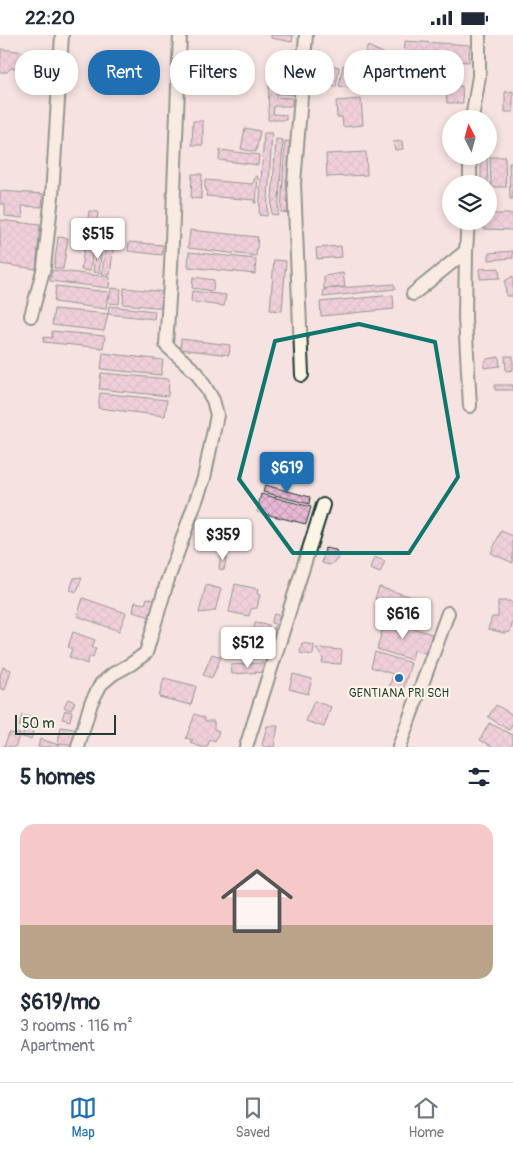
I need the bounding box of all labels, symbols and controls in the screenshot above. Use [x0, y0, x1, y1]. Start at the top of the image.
text: 22:20 [25, 6, 75, 30]
chip: Buy [15, 50, 78, 95]
chip: Rent [88, 50, 160, 95]
chip: Filters [170, 50, 255, 95]
chip: New [265, 50, 334, 95]
chip: Apartment [344, 50, 464, 95]
north arrow [442, 110, 498, 165]
map controls [442, 110, 497, 230]
button: layers [442, 175, 497, 230]
pin: $515 [68, 217, 128, 260]
text: $515 [82, 224, 114, 244]
pin: $619 [257, 451, 317, 494]
text: $619 [271, 458, 303, 478]
pin: $359 [193, 519, 253, 561]
text: $359 [206, 525, 240, 545]
pin: $616 [373, 597, 433, 640]
text: $616 [386, 604, 420, 624]
pin: $512 [218, 627, 278, 669]
text: $512 [232, 633, 264, 653]
marker: GENTIANA PRI SCH [393, 672, 405, 684]
place label: GENTIANA PRI SCH [349, 686, 450, 701]
scale bar [15, 712, 116, 735]
text: 50 m [22, 715, 55, 732]
icon: filters [465, 763, 493, 791]
text: 5 homes [20, 764, 95, 791]
icon: home [212, 856, 302, 946]
text: $619/mo [20, 989, 100, 1016]
text: 3 rooms · 116 m² [20, 1016, 133, 1036]
text: Apartment [20, 1036, 95, 1056]
tab: Map [69, 1094, 97, 1141]
tab: Saved [235, 1094, 270, 1141]
tab: Home [409, 1094, 444, 1141]

